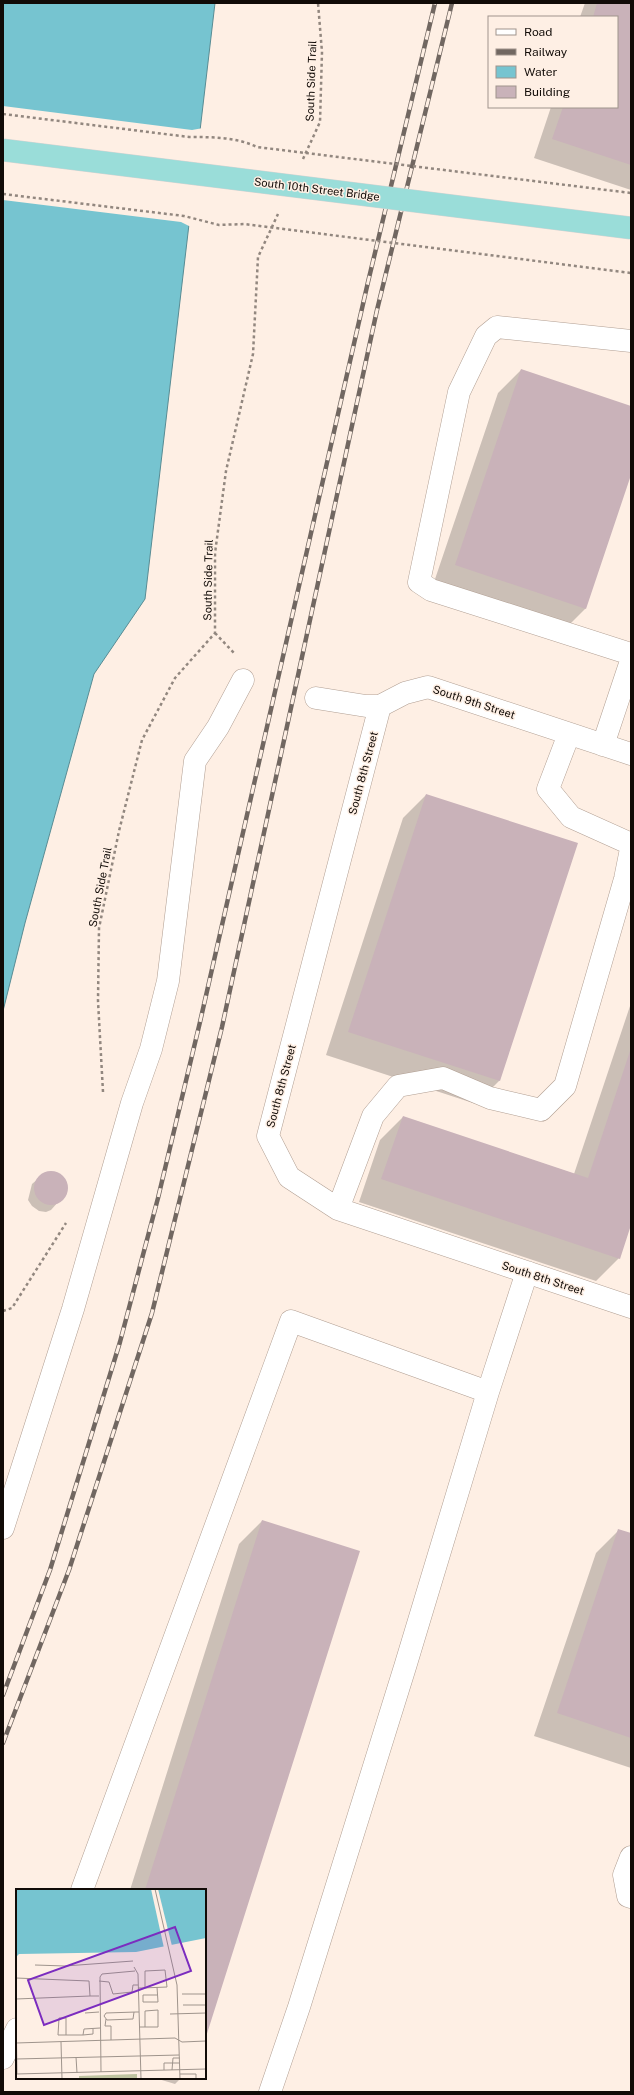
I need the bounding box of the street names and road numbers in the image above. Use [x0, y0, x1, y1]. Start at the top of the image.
street label: South Side Trail [304, 40, 318, 122]
street label: South 10th Street Bridge [254, 175, 380, 203]
street label: South Side Trail [201, 539, 215, 621]
street label: South 9th Street [431, 683, 517, 721]
street label: South 8th Street [346, 730, 380, 816]
street label: South Side Trail [86, 846, 114, 928]
street label: South 8th Street [264, 1043, 298, 1129]
street label: South 8th Street [500, 1259, 586, 1297]

